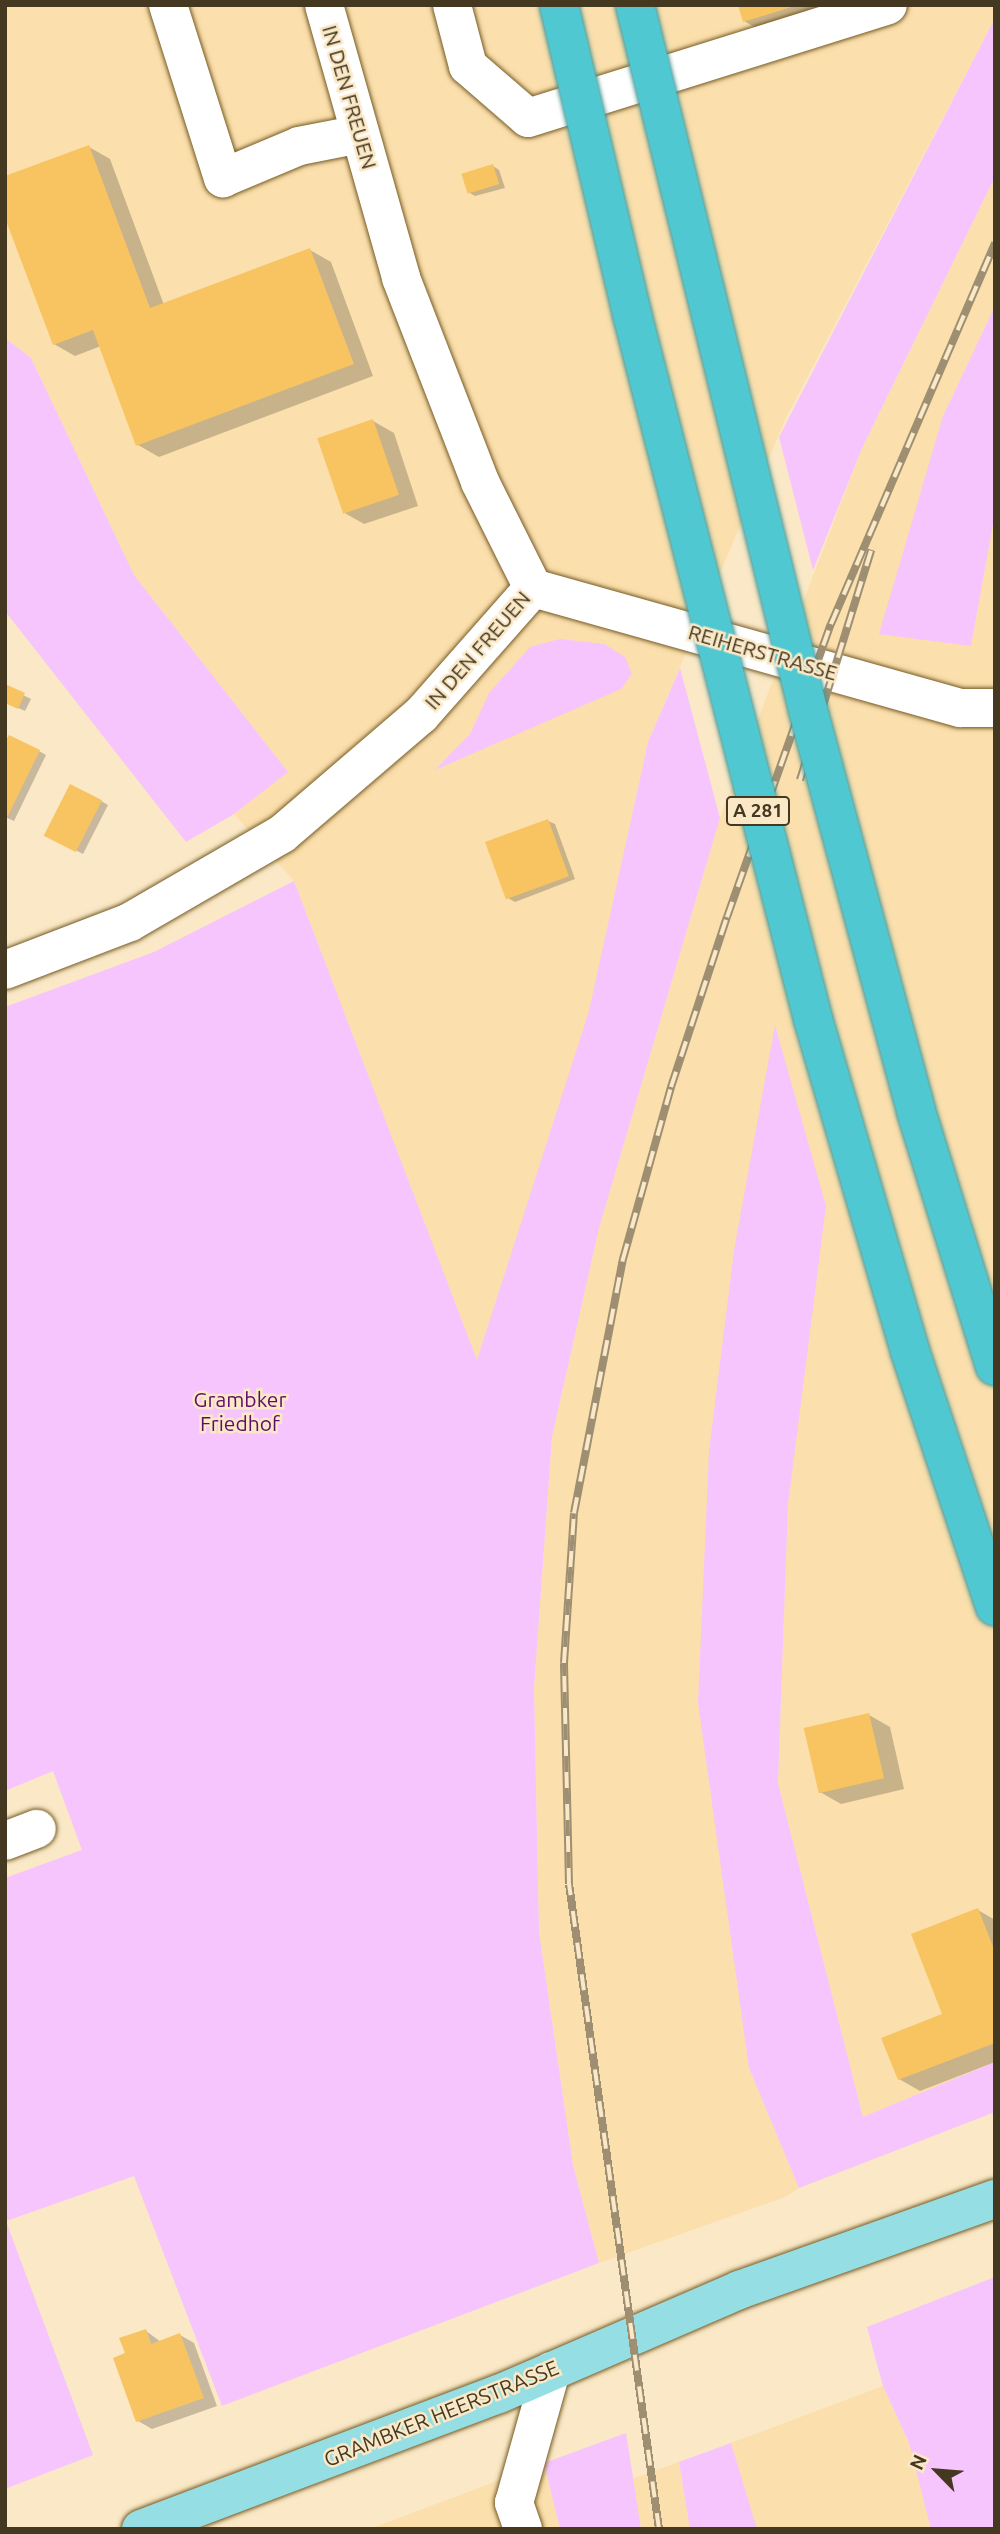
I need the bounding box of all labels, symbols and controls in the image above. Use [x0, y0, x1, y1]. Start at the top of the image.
street label: IN DEN FREUEN [317, 22, 383, 172]
street label: IN DEN FREUEN [419, 586, 535, 714]
street label: REIHERSTRASSE [686, 619, 840, 685]
road number: A 281 [725, 796, 791, 826]
park label: Grambker Friedhof [194, 1386, 286, 1436]
street label: GRAMBKER HEERSTRASSE [320, 2354, 562, 2472]
north arrow [902, 2436, 972, 2506]
text: N [905, 2451, 931, 2473]

